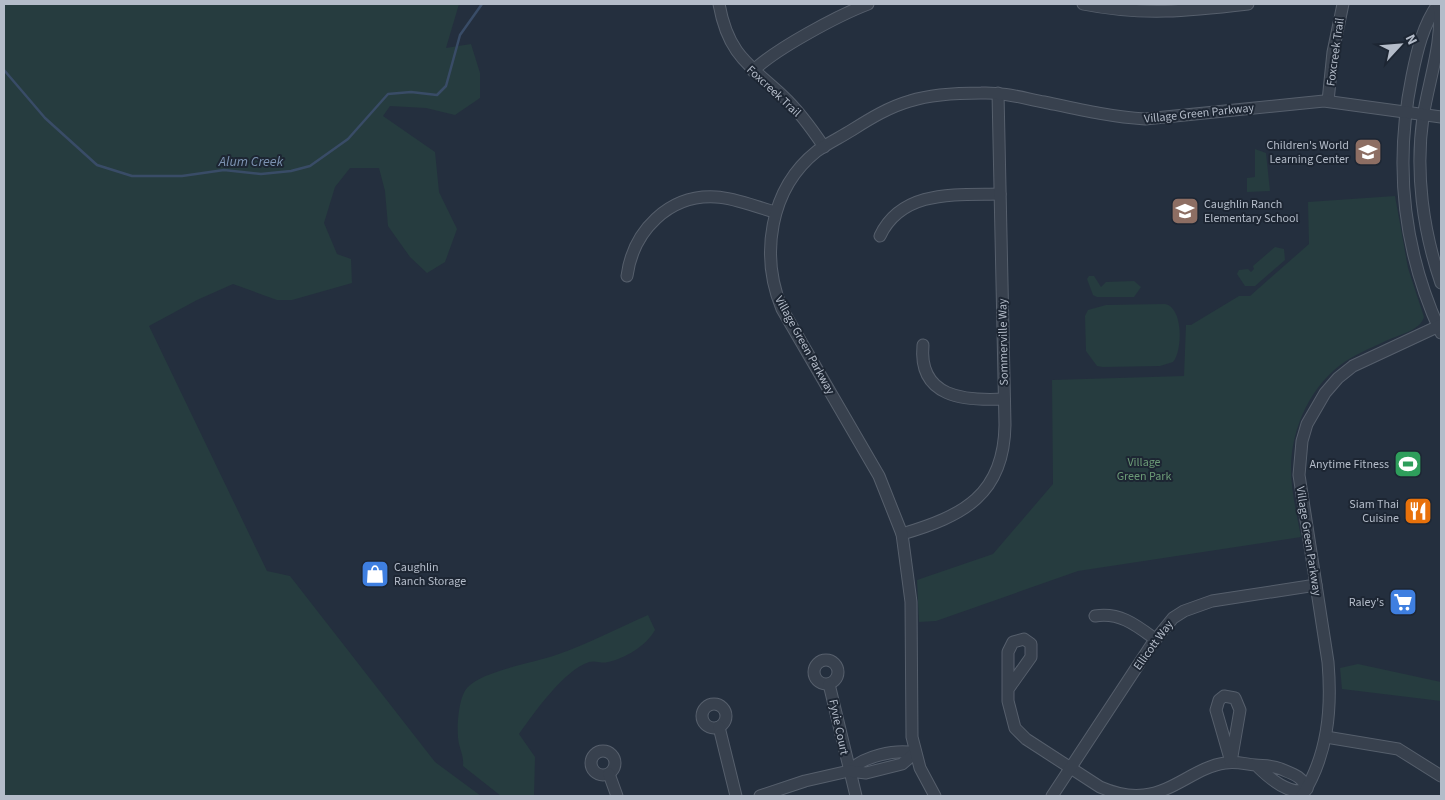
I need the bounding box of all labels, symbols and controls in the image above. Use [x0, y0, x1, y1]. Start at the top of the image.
street label: Foxcreek Trail [1322, 17, 1349, 87]
north arrow [1375, 20, 1425, 70]
text: N [1400, 31, 1422, 48]
street label: Foxcreek Trail [743, 62, 805, 121]
street label: Village Green Parkway [1143, 99, 1255, 128]
place label: Children's World Learning Center [1266, 137, 1350, 168]
school or university icon: Children's World Learning Center [1353, 137, 1383, 167]
water label: Alum Creek [218, 152, 284, 172]
school or university icon: Caughlin Ranch Elementary School [1170, 196, 1200, 226]
place label: Caughlin Ranch Elementary School [1204, 196, 1299, 227]
street label: Village Green Parkway [770, 293, 839, 398]
street label: Sommerville Way [994, 298, 1013, 386]
sports icon: Anytime Fitness [1393, 449, 1423, 479]
park label: Village Green Park [1117, 454, 1171, 485]
place label: Anytime Fitness [1309, 456, 1389, 473]
street label: Village Green Parkway [1291, 485, 1326, 597]
place label: Siam Thai Cuisine [1349, 496, 1399, 527]
restaurant icon: Siam Thai Cuisine [1403, 496, 1433, 526]
shop icon: Caughlin Ranch Storage [360, 559, 390, 589]
place label: Caughlin Ranch Storage [394, 559, 466, 590]
supermarket icon: Raley's [1388, 587, 1418, 617]
place label: Raley's [1349, 594, 1384, 611]
street label: Ellicott Way [1129, 616, 1178, 674]
street label: Fyvie Court [824, 698, 853, 756]

